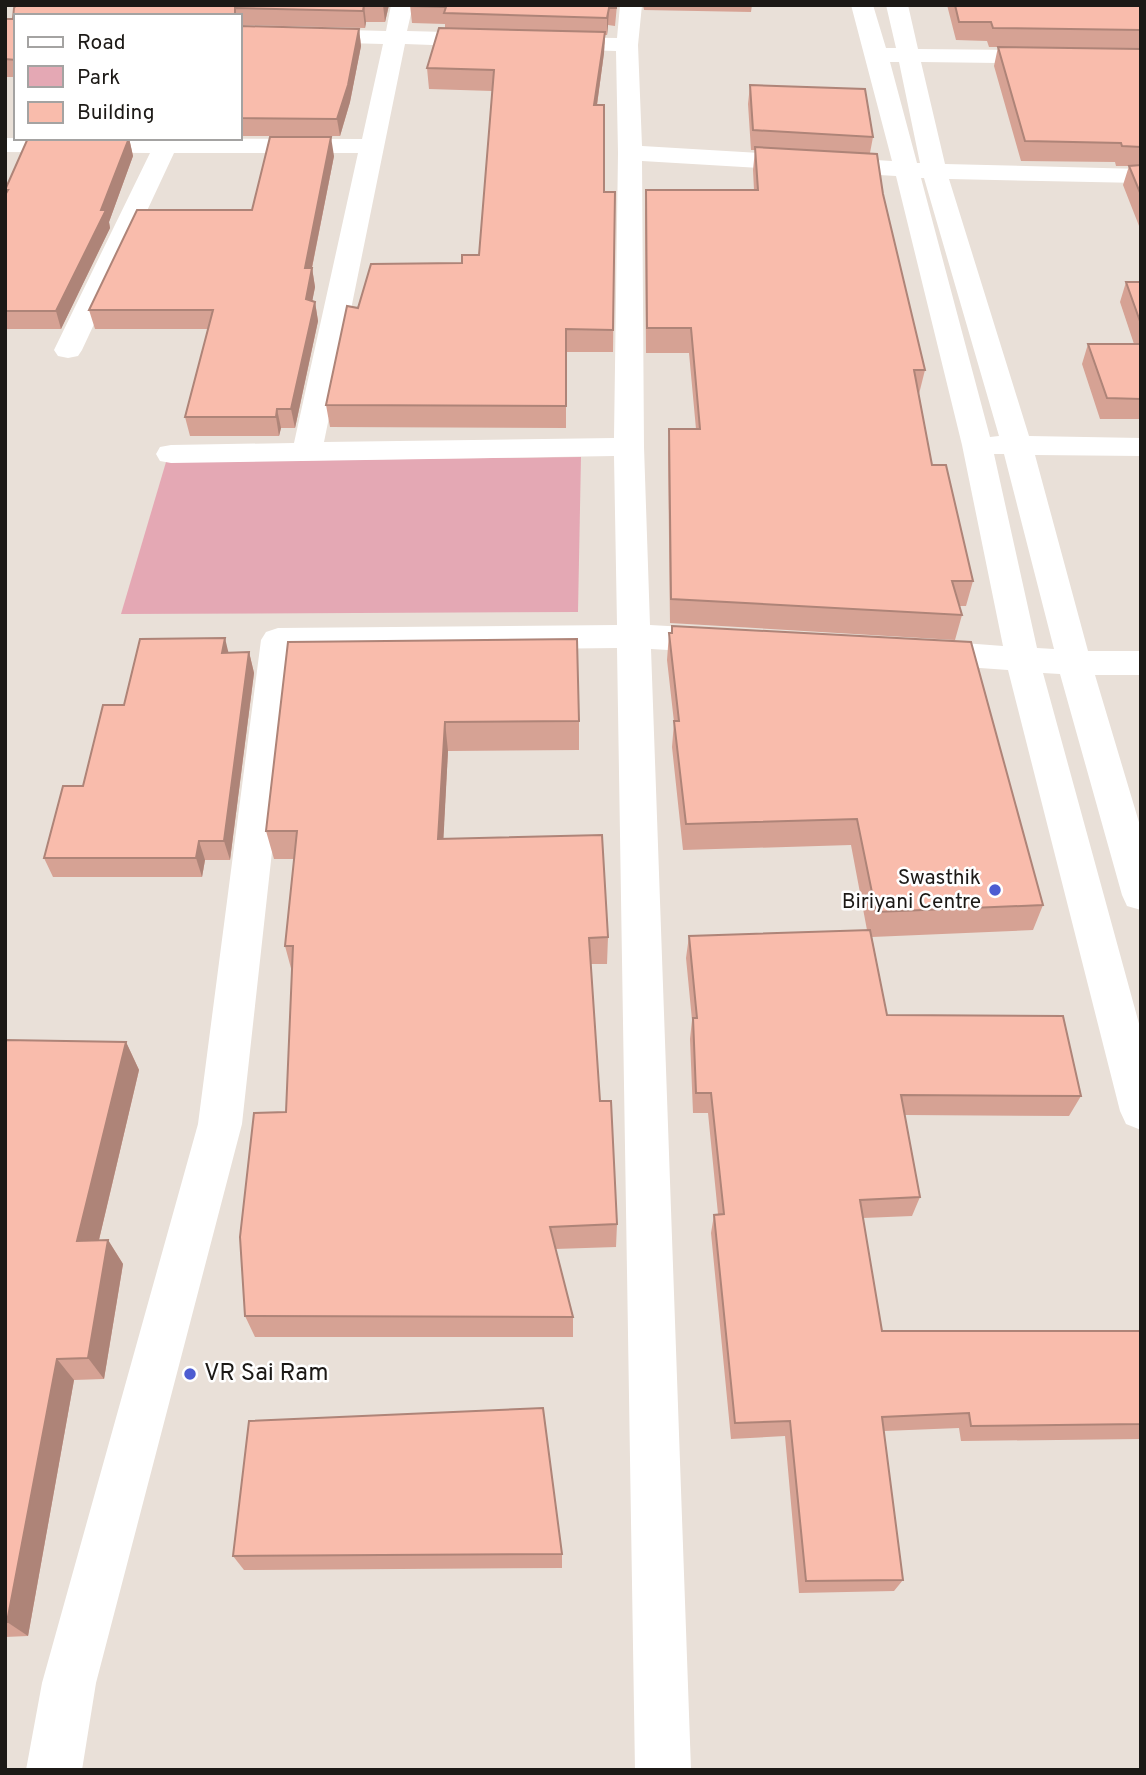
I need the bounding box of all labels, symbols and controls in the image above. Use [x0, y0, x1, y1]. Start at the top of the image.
legend [14, 14, 242, 140]
text: Road [77, 30, 126, 57]
text: Park [77, 65, 120, 92]
text: Building [77, 100, 155, 127]
place label: Swasthik Biriyani Centre [842, 865, 981, 916]
marker: Swasthik Biriyani Centre [987, 882, 1003, 898]
place label: VR Sai Ram [204, 1359, 329, 1389]
marker: VR Sai Ram [182, 1366, 198, 1382]

